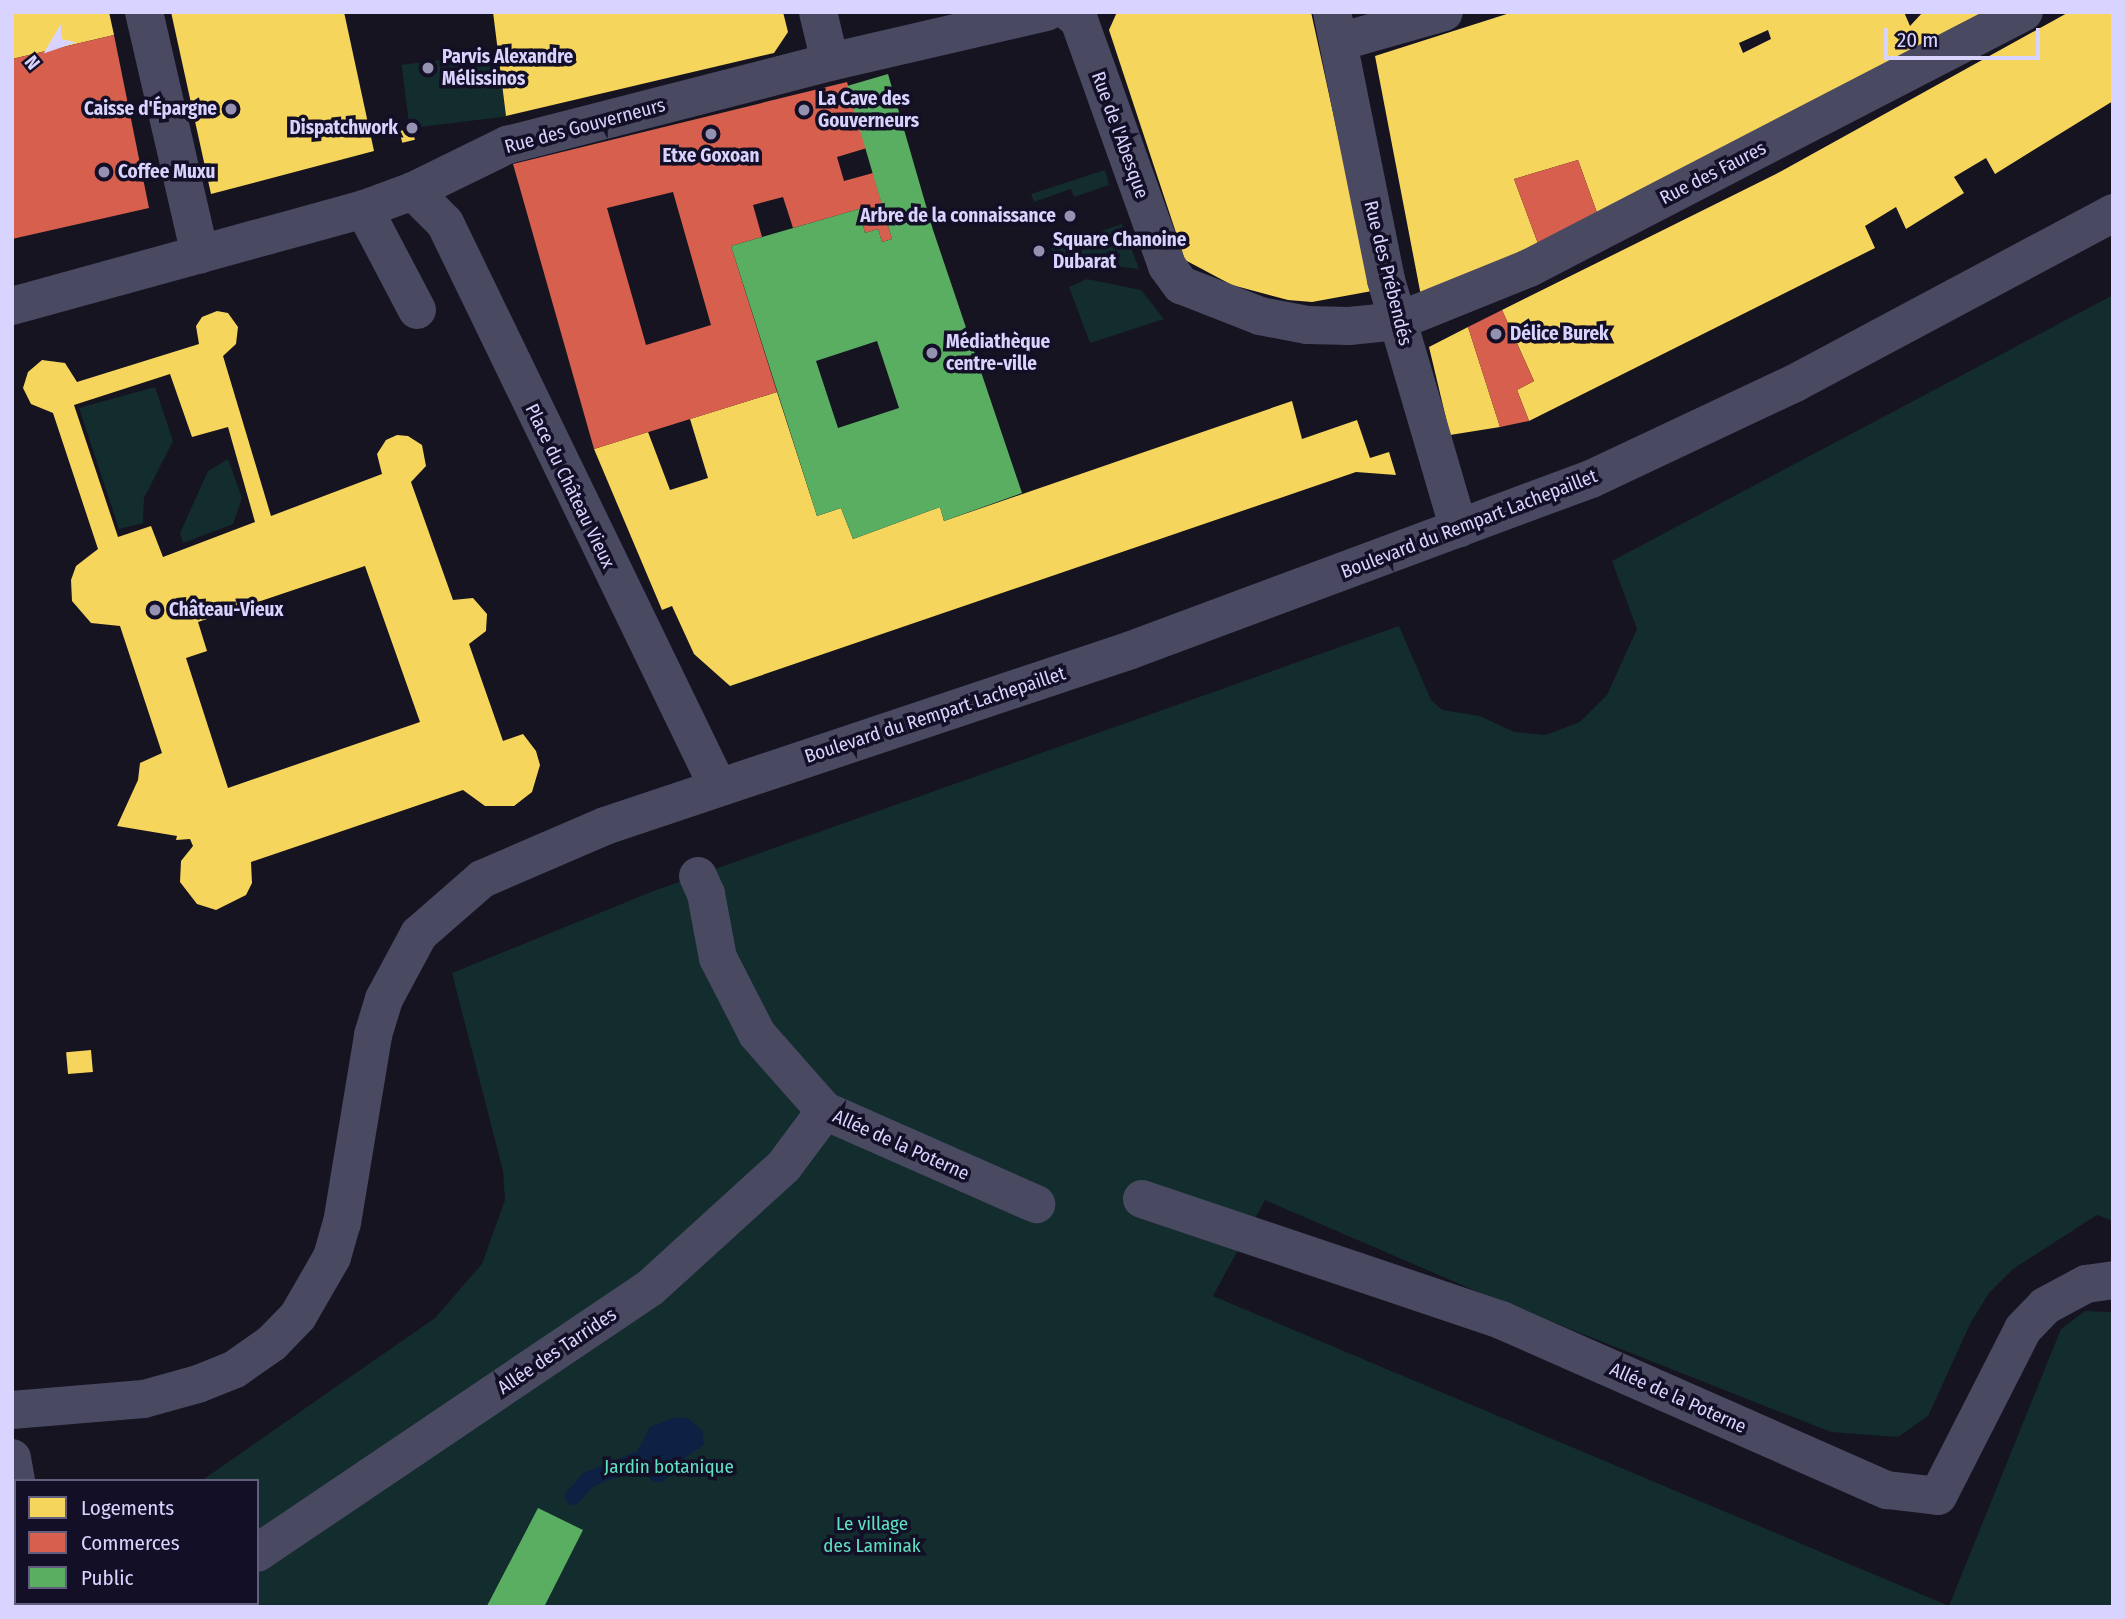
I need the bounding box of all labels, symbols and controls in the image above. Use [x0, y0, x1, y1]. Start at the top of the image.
north arrow [14, 14, 84, 84]
scale bar [1887, 14, 2043, 58]
text: 20 m [1897, 27, 1938, 53]
place label: Parvis Alexandre Mélissinos [442, 46, 573, 90]
text: N [20, 51, 45, 74]
marker: Parvis Alexandre Mélissinos [420, 60, 436, 76]
street label: Rue de l'Abesque [1086, 68, 1154, 202]
place label: La Cave des Gouverneurs [818, 88, 919, 132]
street label: Rue des Gouverneurs [502, 94, 668, 158]
place label: Caisse d'Épargne [84, 98, 217, 120]
marker: Caisse d'Épargne [223, 101, 239, 117]
marker: La Cave des Gouverneurs [796, 102, 812, 118]
place label: Dispatchwork [289, 117, 398, 139]
marker: Dispatchwork [404, 120, 420, 136]
marker: Etxe Goxoan [703, 126, 719, 142]
street label: Rue des Faures [1656, 136, 1770, 210]
place label: Etxe Goxoan [663, 145, 759, 167]
place label: Coffee Muxu [118, 161, 215, 183]
marker: Coffee Muxu [96, 164, 112, 180]
street label: Rue des Prébendés [1359, 198, 1417, 348]
place label: Arbre de la connaissance [860, 205, 1056, 227]
marker: Arbre de la connaissance [1062, 208, 1078, 224]
place label: Square Chanoine Dubarat [1053, 229, 1186, 273]
marker: Square Chanoine Dubarat [1031, 243, 1047, 259]
place label: Délice Burek [1510, 323, 1609, 345]
marker: Délice Burek [1488, 326, 1504, 342]
place label: Médiathèque centre-ville [946, 331, 1050, 375]
marker: Médiathèque centre-ville [924, 345, 940, 361]
street label: Place du Château Vieux [520, 400, 620, 572]
street label: Boulevard du Rempart Lachepaillet [1338, 464, 1600, 584]
place label: Château-Vieux [169, 599, 283, 621]
marker: Château-Vieux [147, 602, 163, 618]
street label: Boulevard du Rempart Lachepaillet [802, 662, 1068, 768]
street label: Allée de la Poterne [829, 1105, 973, 1185]
street label: Allée des Tarrides [493, 1303, 621, 1399]
street label: Allée de la Poterne [1606, 1358, 1750, 1438]
park label: Jardin botanique [604, 1456, 734, 1478]
legend [14, 1479, 259, 1605]
text: Logements [81, 1495, 174, 1521]
park label: Le village des Laminak [823, 1513, 921, 1557]
text: Commerces [81, 1530, 180, 1556]
text: Public [81, 1565, 133, 1591]

